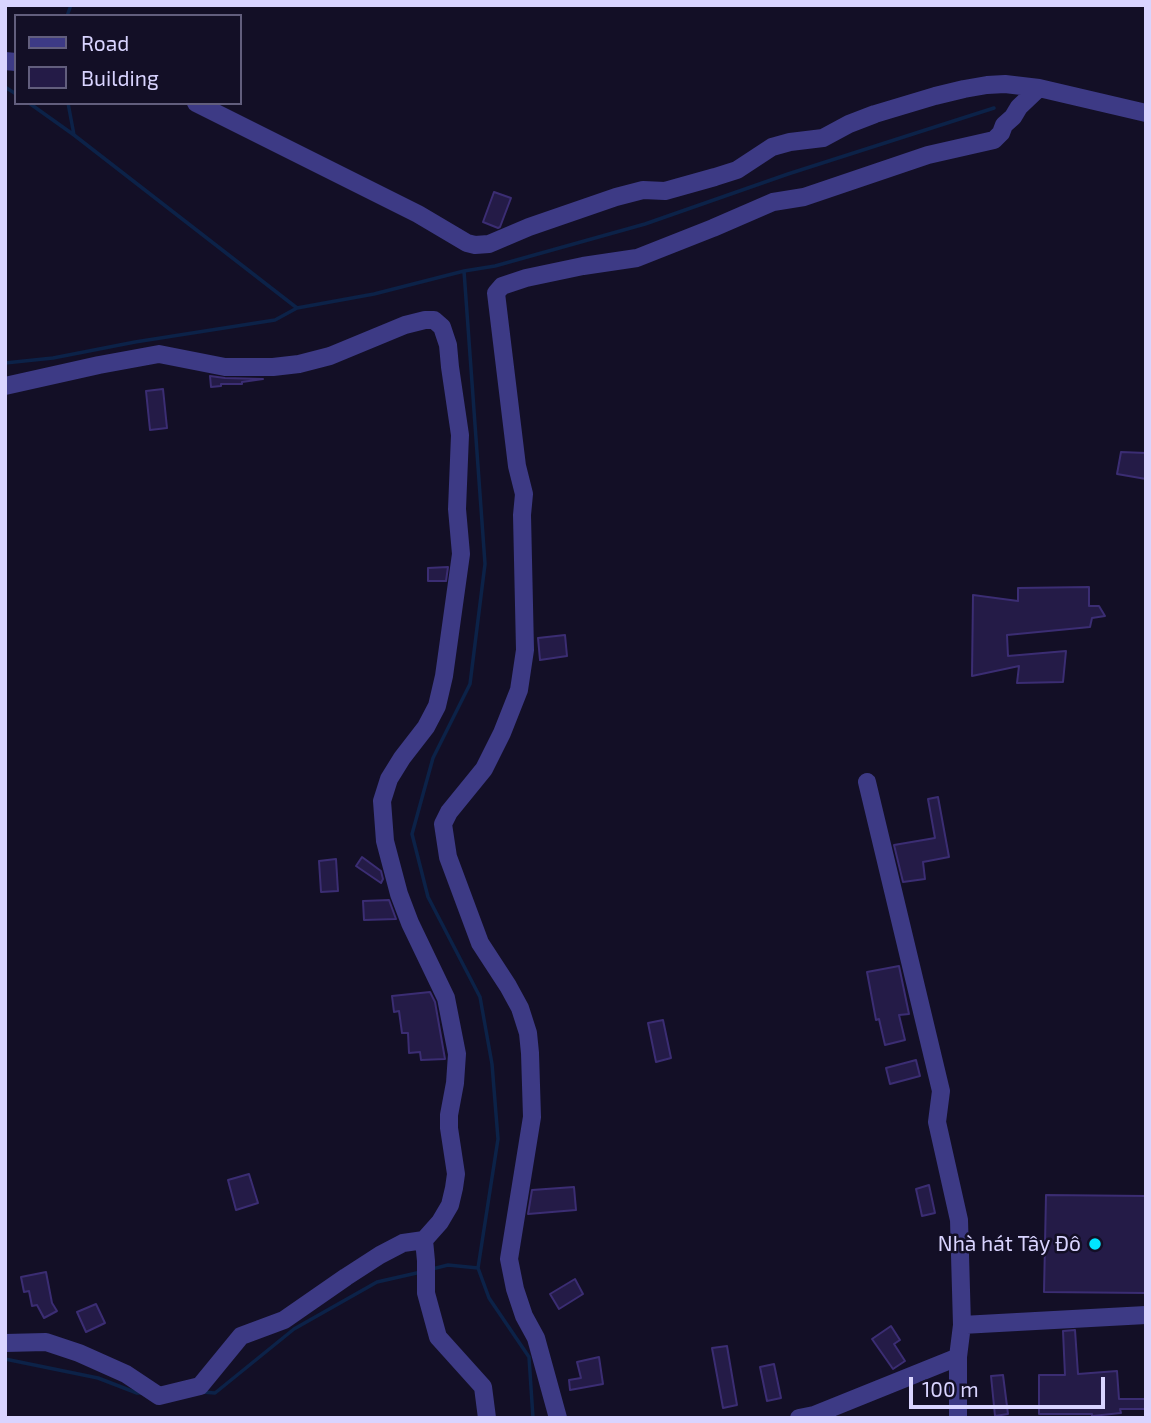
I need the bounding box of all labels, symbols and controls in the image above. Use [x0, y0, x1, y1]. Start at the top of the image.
legend [14, 14, 242, 105]
text: Road [81, 30, 129, 55]
text: Building [81, 65, 159, 90]
place label: Nhà hát Tây Đô [938, 1231, 1081, 1257]
marker: Nhà hát Tây Đô [1087, 1236, 1103, 1252]
scale bar [913, 1364, 1109, 1408]
text: 100 m [922, 1376, 979, 1401]

